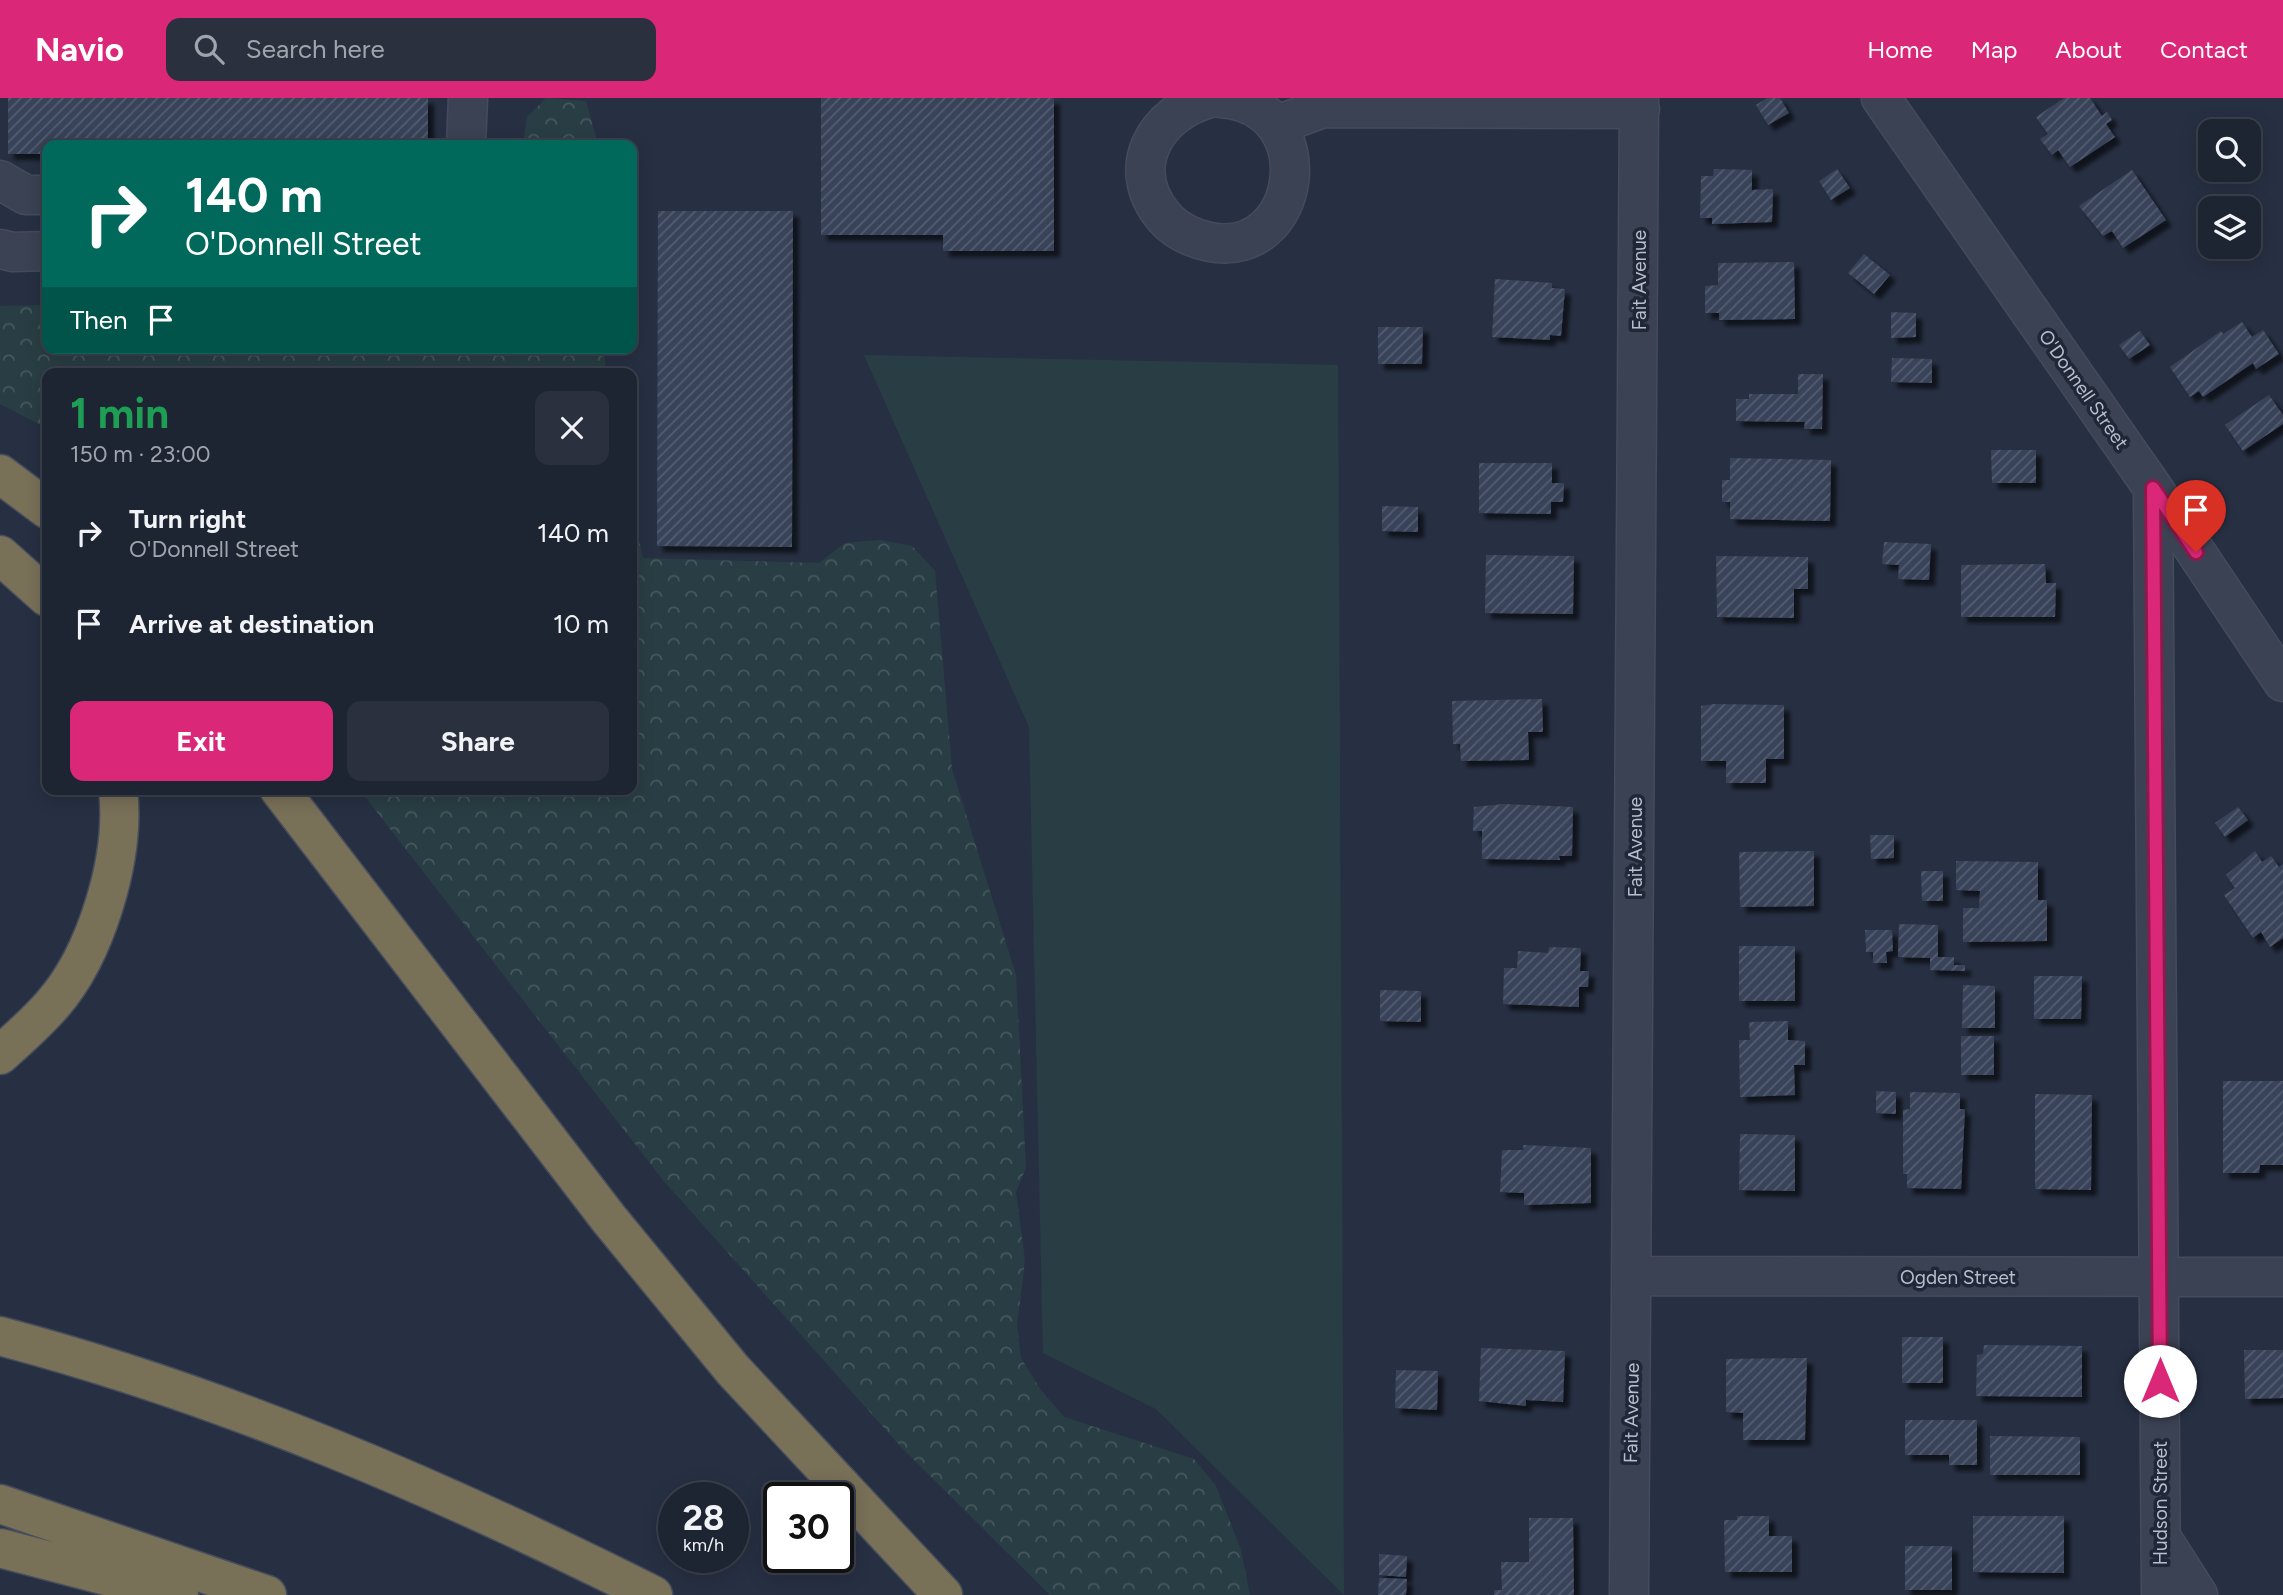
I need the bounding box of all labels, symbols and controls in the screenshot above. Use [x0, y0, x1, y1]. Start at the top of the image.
search box [166, 18, 656, 81]
text: Navio [35, 30, 124, 69]
icon: search [190, 30, 228, 68]
text: Search here [246, 33, 385, 65]
text: Home [1867, 35, 1933, 64]
text: Map [1971, 35, 2017, 64]
text: About [2055, 35, 2122, 64]
text: Contact [2160, 35, 2248, 64]
map controls [2198, 119, 2261, 259]
button: search [2198, 119, 2261, 182]
text: 140 m [185, 165, 323, 224]
icon: right [70, 168, 161, 259]
button: layers [2198, 196, 2261, 259]
text: O'Donnell Street [185, 225, 422, 263]
street label: Fait Avenue [1628, 230, 1651, 330]
icon: arrive [142, 301, 180, 339]
text: Then [70, 304, 128, 336]
street label: O'Donnell Street [2034, 325, 2133, 453]
text: 1 min [70, 388, 169, 439]
button: close [535, 391, 609, 465]
text: 150 m · 23:00 [70, 440, 211, 468]
pin [2166, 480, 2226, 552]
icon: arrive [2177, 491, 2215, 529]
text: Turn right [129, 503, 246, 535]
icon: right [70, 514, 108, 552]
text: 140 m [537, 517, 609, 549]
text: O'Donnell Street [129, 535, 299, 563]
icon: arrive [70, 605, 108, 643]
text: Arrive at destination [129, 608, 374, 640]
text: 10 m [553, 608, 609, 640]
button: Exit [70, 701, 333, 781]
button: Share [347, 701, 609, 781]
street label: Fait Avenue [1624, 797, 1647, 897]
street label: Ogden Street [1900, 1266, 2016, 1289]
position arrow [2123, 1344, 2197, 1418]
street label: Fait Avenue [1619, 1363, 1644, 1463]
street label: Hudson Street [2149, 1441, 2172, 1565]
speed limit sign: 30 [763, 1482, 854, 1573]
text: 28 [683, 1497, 724, 1539]
text: km/h [683, 1534, 724, 1556]

